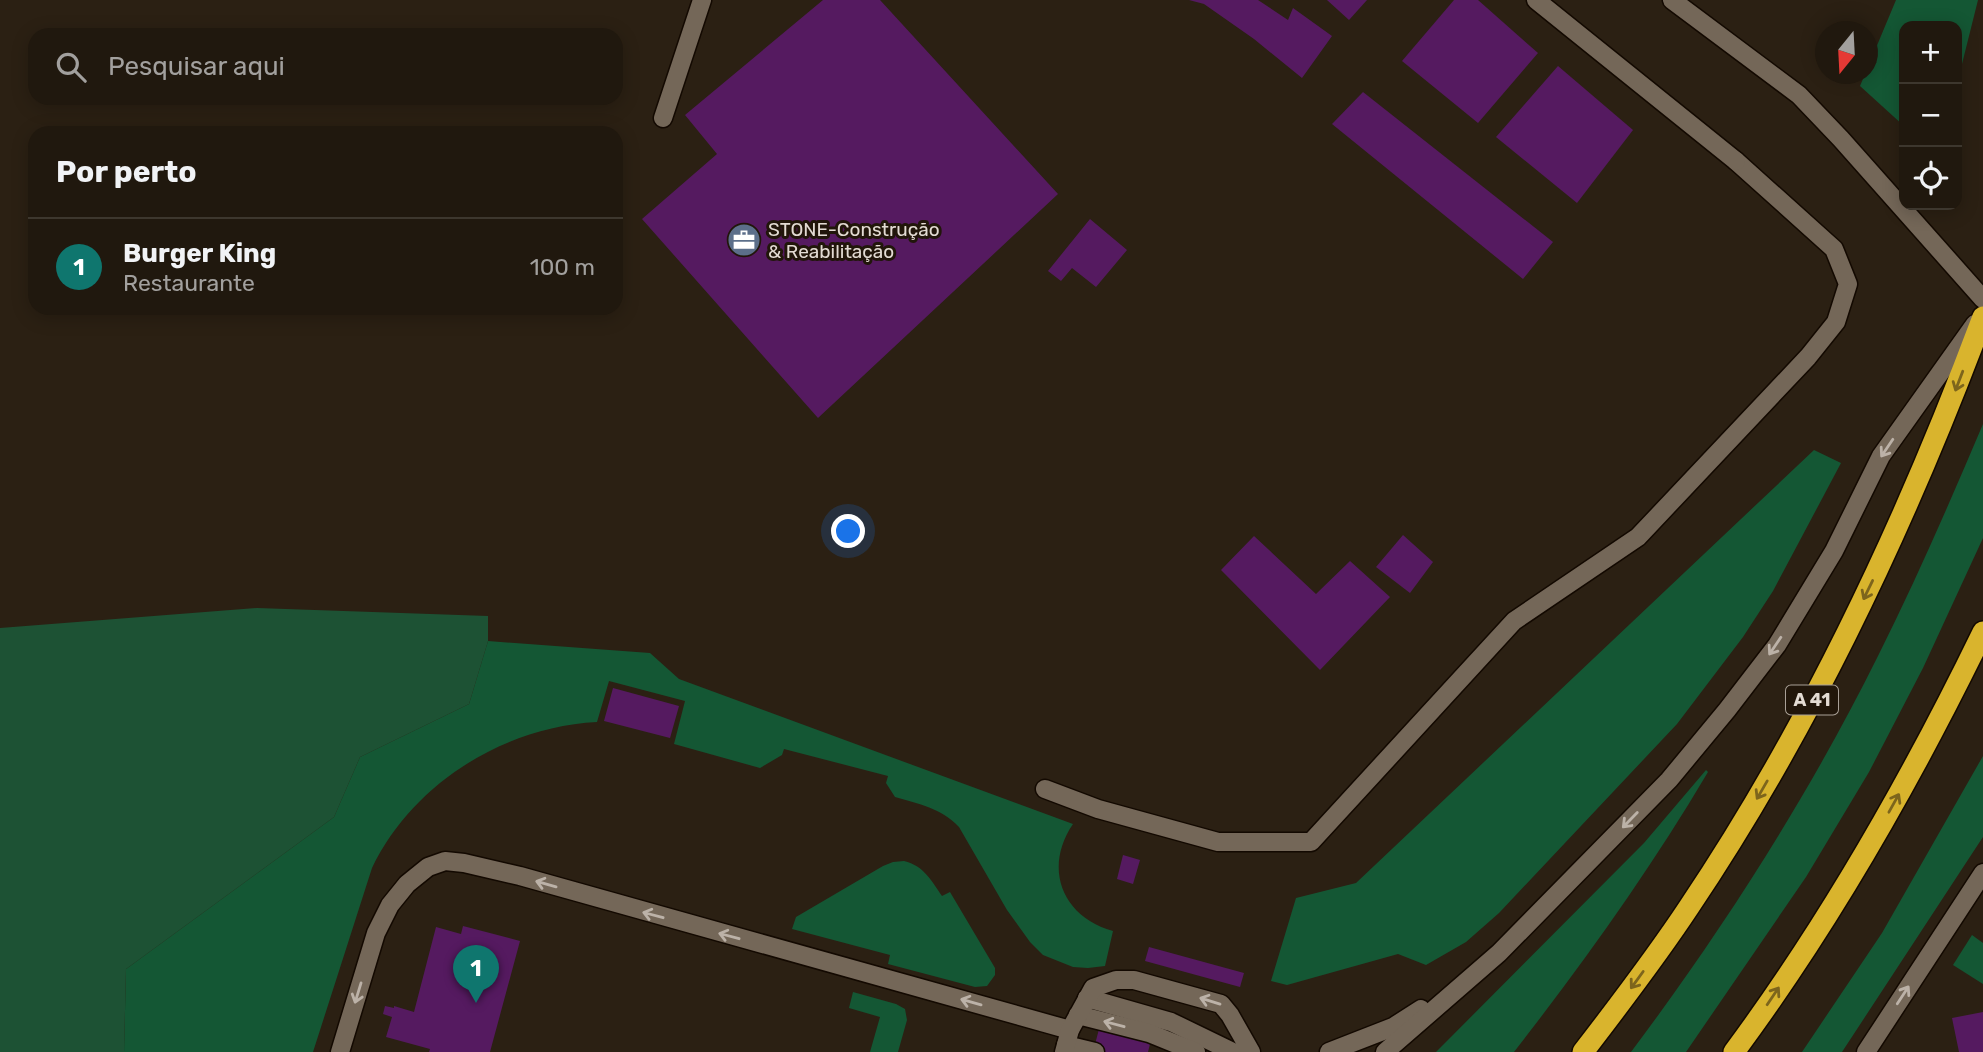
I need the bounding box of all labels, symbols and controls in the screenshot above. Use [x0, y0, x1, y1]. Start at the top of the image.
north arrow [1815, 21, 1878, 84]
map controls [1899, 21, 1962, 210]
button: + [1899, 21, 1962, 84]
search box [28, 28, 623, 105]
icon: search [52, 48, 90, 86]
text: Pesquisar aqui [108, 51, 285, 82]
button: − [1899, 84, 1962, 147]
button: locate [1899, 147, 1962, 210]
text: Por perto [56, 154, 197, 190]
place label: STONE-Construção & Reabilitação [768, 218, 940, 263]
office icon: STONE-Construção & Reabilitação [725, 221, 763, 259]
text: Burger King [123, 238, 276, 269]
text: 1 [73, 253, 85, 281]
text: 100 m [530, 253, 595, 281]
text: Restaurante [123, 269, 255, 297]
one-way arrow [1952, 370, 1964, 391]
one-way arrow [1880, 438, 1894, 457]
your location [831, 514, 865, 548]
one-way arrow [1861, 579, 1875, 600]
one-way arrow [1768, 636, 1783, 655]
road number: A 41 [1786, 686, 1838, 714]
one-way arrow [1754, 780, 1768, 800]
one-way arrow [1887, 794, 1901, 814]
one-way arrow [1621, 811, 1638, 828]
one-way arrow [535, 877, 557, 890]
one-way arrow [642, 908, 665, 921]
one-way arrow [719, 928, 741, 941]
pin: 1 [453, 945, 499, 1003]
one-way arrow [1630, 970, 1644, 989]
one-way arrow [351, 981, 364, 1003]
one-way arrow [1896, 986, 1911, 1005]
one-way arrow [1766, 987, 1780, 1006]
one-way arrow [960, 994, 982, 1007]
one-way arrow [1199, 994, 1221, 1007]
one-way arrow [1104, 1017, 1126, 1030]

